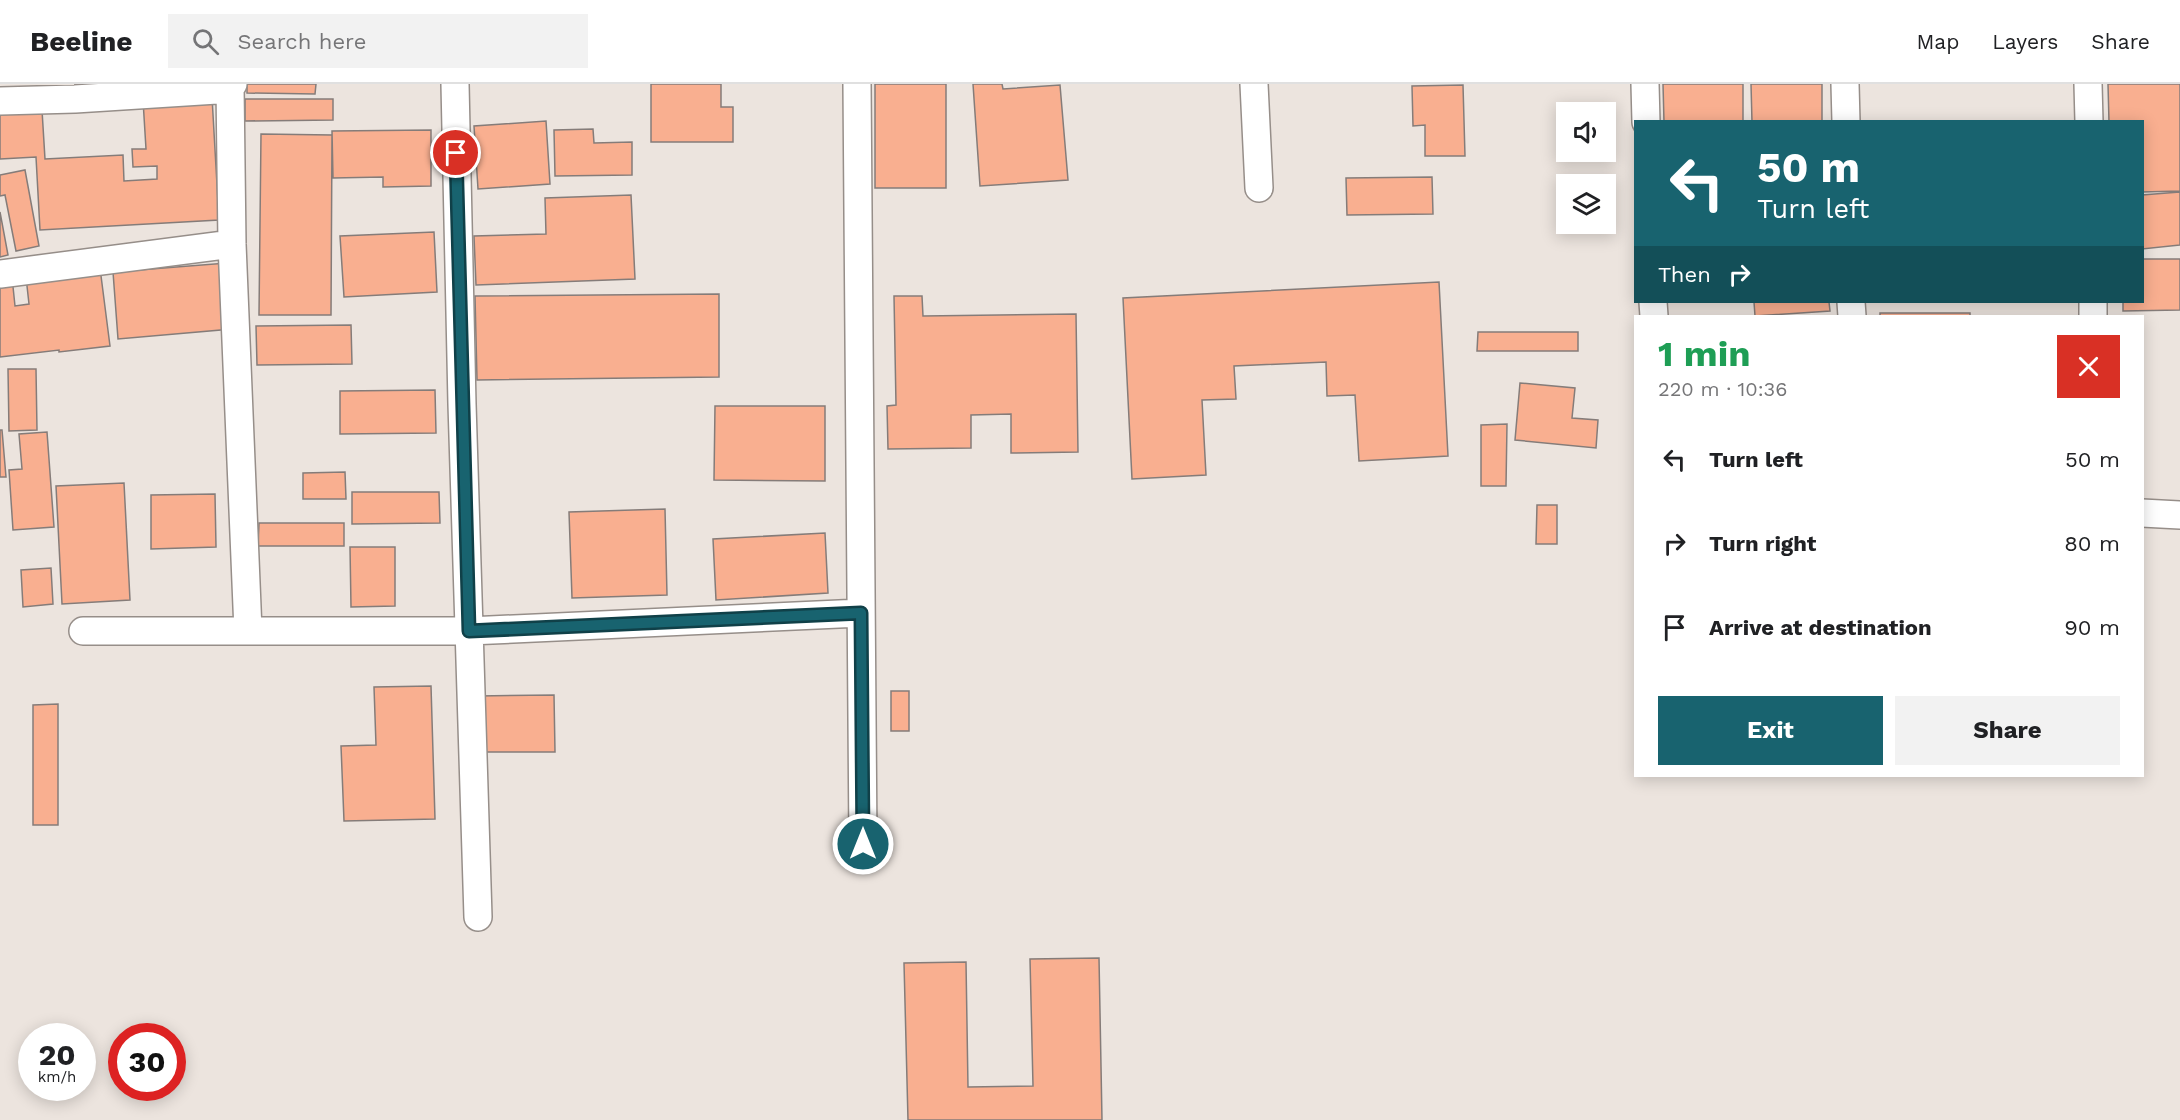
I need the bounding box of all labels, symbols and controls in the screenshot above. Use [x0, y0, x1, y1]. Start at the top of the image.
search box [168, 14, 588, 68]
text: Beeline [30, 25, 132, 58]
icon: search [189, 25, 222, 58]
text: Search here [237, 29, 366, 54]
text: Map [1916, 29, 1959, 54]
text: Layers [1992, 29, 2058, 54]
text: Share [2091, 29, 2150, 54]
map controls [1556, 102, 1616, 234]
button: sound [1556, 102, 1616, 162]
pin [430, 127, 481, 178]
icon: arrive [439, 136, 472, 169]
text: 50 m [1757, 143, 1860, 192]
icon: left [1658, 144, 1736, 222]
button: layers [1556, 174, 1616, 234]
text: Turn left [1757, 193, 1869, 225]
icon: right [1723, 258, 1756, 291]
text: Then [1658, 262, 1711, 287]
text: 1 min [1658, 333, 1750, 375]
button: close [2057, 335, 2120, 398]
text: 220 m · 10:36 [1658, 377, 1787, 401]
icon: left [1658, 443, 1691, 476]
text: Turn left [1709, 447, 1803, 472]
text: 50 m [2065, 447, 2120, 472]
icon: right [1658, 527, 1691, 560]
text: Turn right [1709, 531, 1816, 556]
text: 80 m [2064, 531, 2120, 556]
icon: arrive [1658, 611, 1691, 644]
text: Arrive at destination [1709, 615, 1932, 640]
text: 90 m [2064, 615, 2120, 640]
button: Exit [1658, 696, 1883, 765]
button: Share [1895, 696, 2120, 765]
position arrow [831, 812, 895, 876]
speed limit sign: 30 [108, 1023, 186, 1101]
text: 20 [38, 1037, 76, 1072]
text: km/h [38, 1068, 76, 1086]

